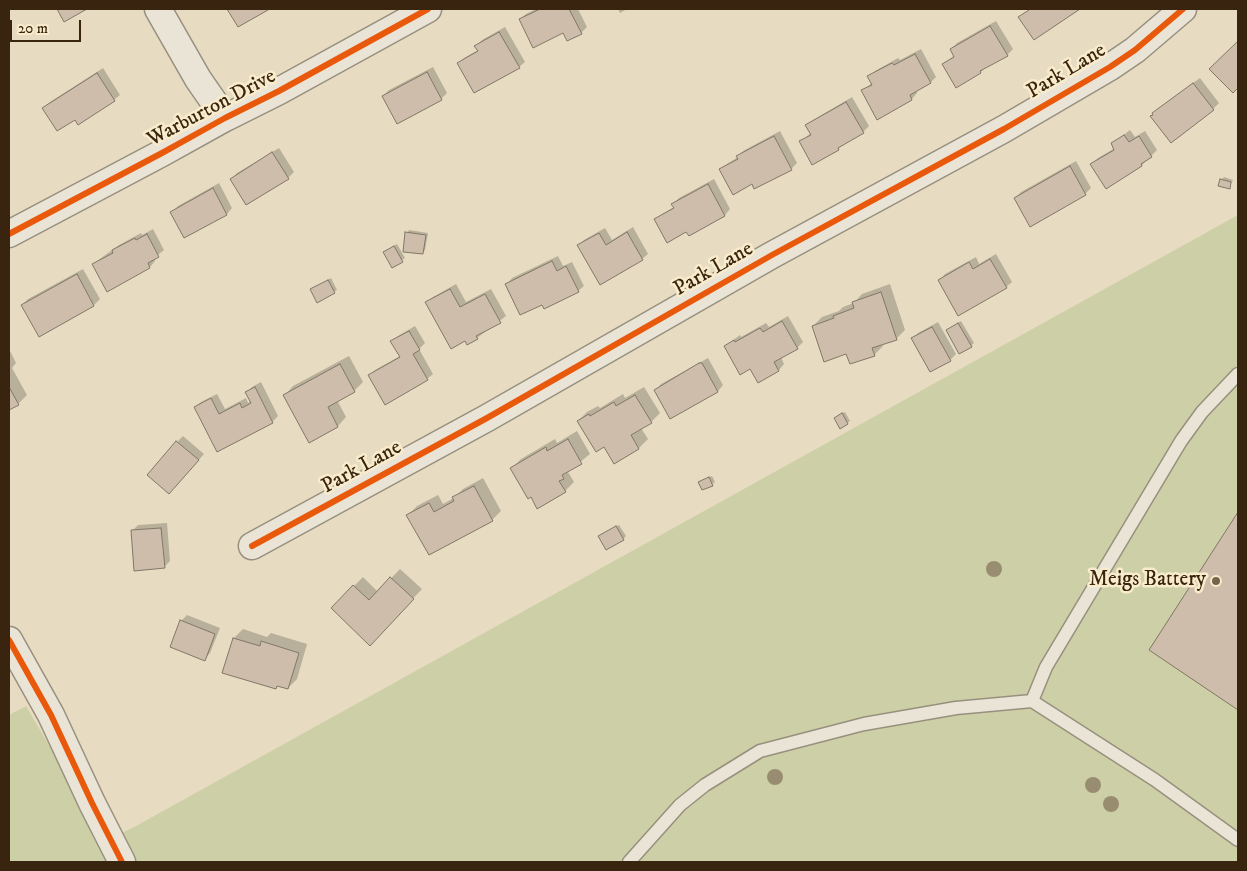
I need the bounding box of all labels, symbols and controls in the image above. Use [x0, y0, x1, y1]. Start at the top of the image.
scale bar [12, 10, 84, 42]
text: 20 m [18, 19, 48, 38]
street label: Park Lane [1023, 39, 1111, 105]
street label: Warburton Drive [144, 65, 280, 153]
street label: Park Lane [670, 237, 758, 303]
street label: Park Lane [318, 436, 406, 500]
place label: Meigs Battery [1089, 568, 1206, 594]
marker: Meigs Battery [1210, 575, 1222, 587]

